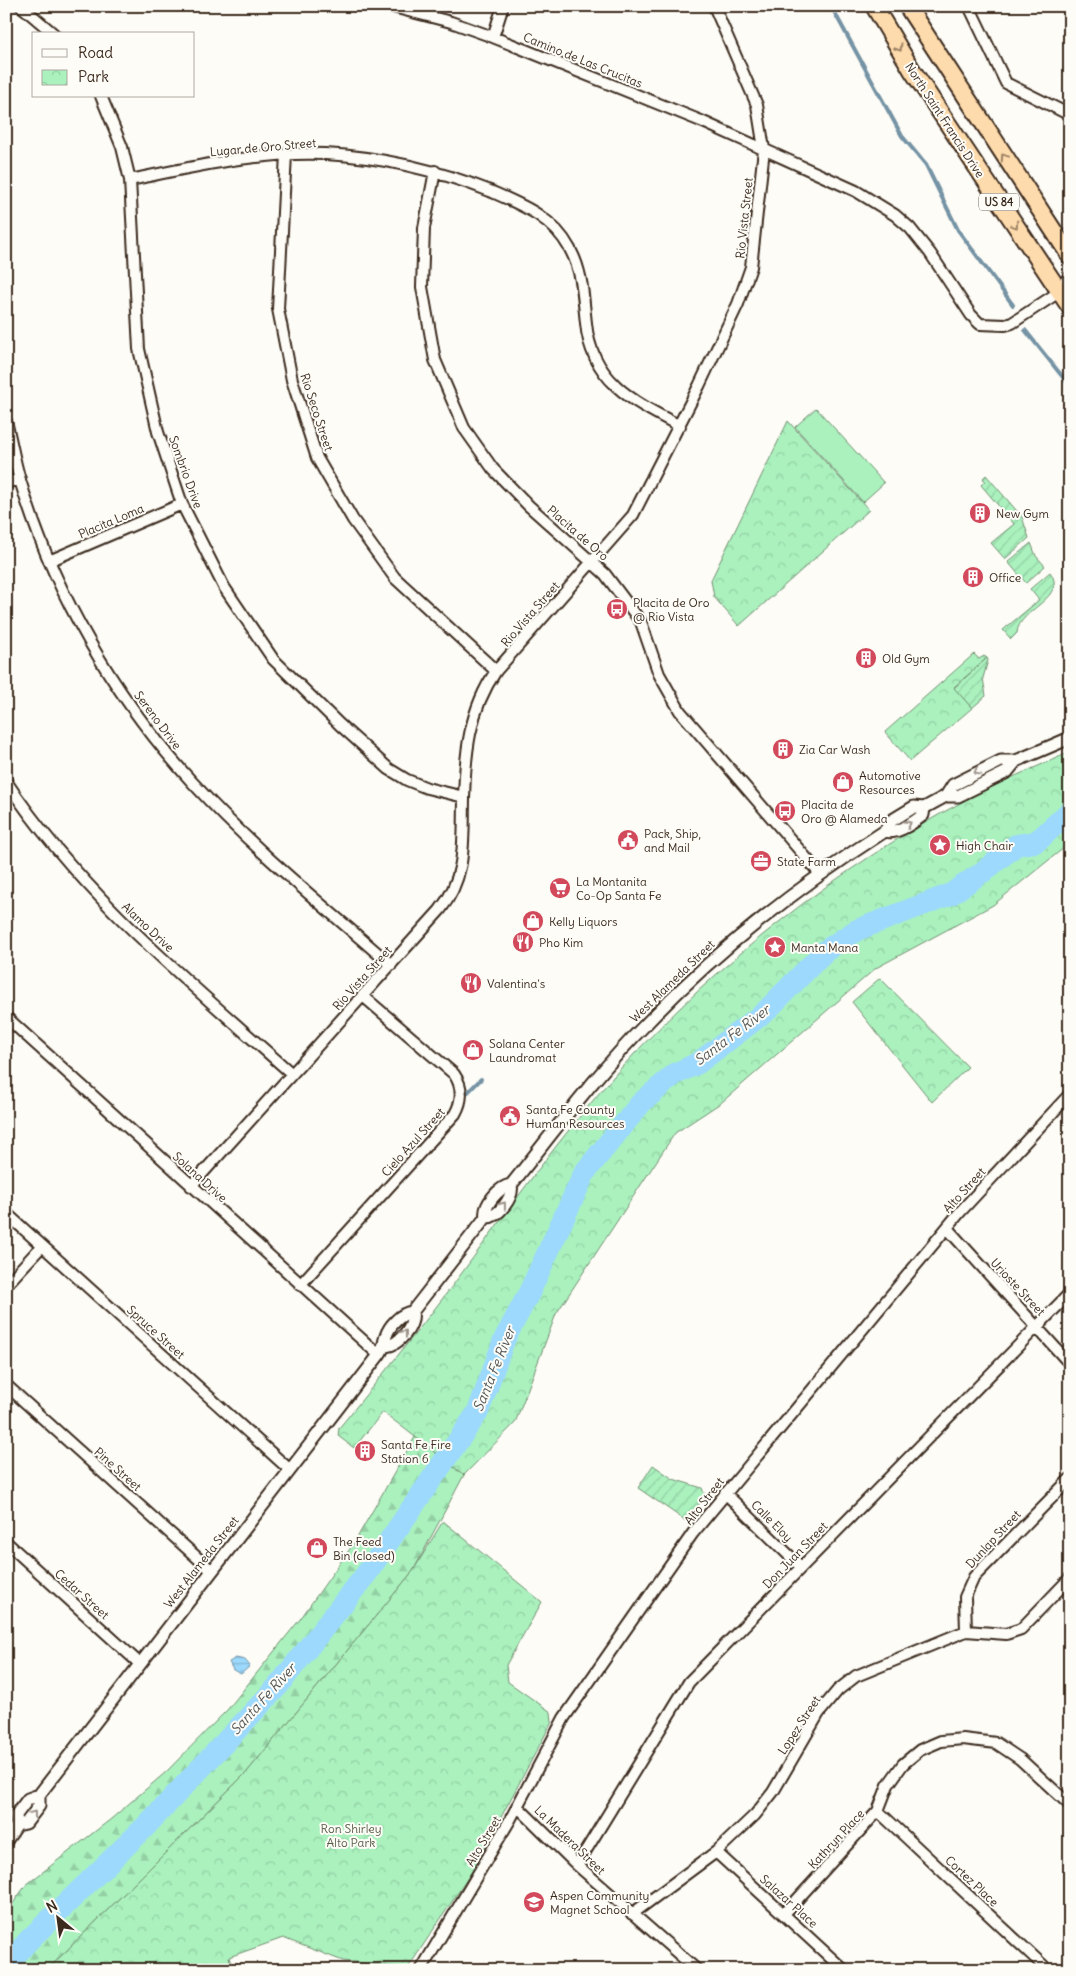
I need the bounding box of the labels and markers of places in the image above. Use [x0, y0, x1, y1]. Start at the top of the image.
building icon: New Gym [968, 501, 992, 525]
place label: New Gym [996, 506, 1049, 521]
building icon: Office [961, 565, 985, 589]
place label: Office [989, 570, 1021, 585]
place label: Placita de Oro @ Rio Vista [633, 595, 710, 624]
bus stop icon: Placita de Oro @ Rio Vista [605, 597, 629, 621]
building icon: Old Gym [854, 646, 878, 670]
place label: Old Gym [882, 651, 930, 666]
building icon: Zia Car Wash [771, 737, 795, 761]
place label: Zia Car Wash [799, 742, 870, 757]
place label: Automotive Resources [859, 768, 921, 797]
shop icon: Automotive Resources [831, 770, 855, 794]
place label: Placita de Oro @ Alameda [801, 797, 888, 826]
bus stop icon: Placita de Oro @ Alameda [773, 799, 797, 823]
place label: Pack, Ship, and Mail [644, 826, 701, 855]
public building icon: Pack, Ship, and Mail [616, 828, 640, 852]
place icon: High Chair [928, 833, 952, 857]
place label: High Chair [956, 838, 1013, 853]
office icon: State Farm [749, 849, 773, 873]
place label: State Farm [777, 854, 837, 869]
place label: La Montanita Co-Op Santa Fe [576, 874, 661, 903]
supermarket icon: La Montanita Co-Op Santa Fe [548, 876, 572, 900]
shop icon: Kelly Liquors [521, 909, 545, 933]
place label: Kelly Liquors [549, 914, 618, 929]
restaurant icon: Pho Kim [511, 930, 535, 954]
place label: Pho Kim [539, 935, 584, 950]
place icon: Manta Mana [763, 935, 787, 959]
place label: Manta Mana [791, 940, 859, 955]
restaurant icon: Valentina's [459, 971, 483, 995]
place label: Valentina's [487, 976, 545, 991]
place label: Solana Center Laundromat [489, 1036, 565, 1065]
shop icon: Solana Center Laundromat [461, 1038, 485, 1062]
place label: Santa Fe County Human Resources [526, 1102, 624, 1131]
public building icon: Santa Fe County Human Resources [498, 1104, 522, 1128]
place label: Santa Fe Fire Station 6 [381, 1437, 451, 1466]
building icon: Santa Fe Fire Station 6 [353, 1439, 377, 1463]
place label: The Feed Bin (closed) [333, 1534, 395, 1563]
shop icon: The Feed Bin (closed) [305, 1536, 329, 1560]
place label: Aspen Community Magnet School [550, 1888, 649, 1917]
school or university icon: Aspen Community Magnet School [522, 1890, 546, 1914]

